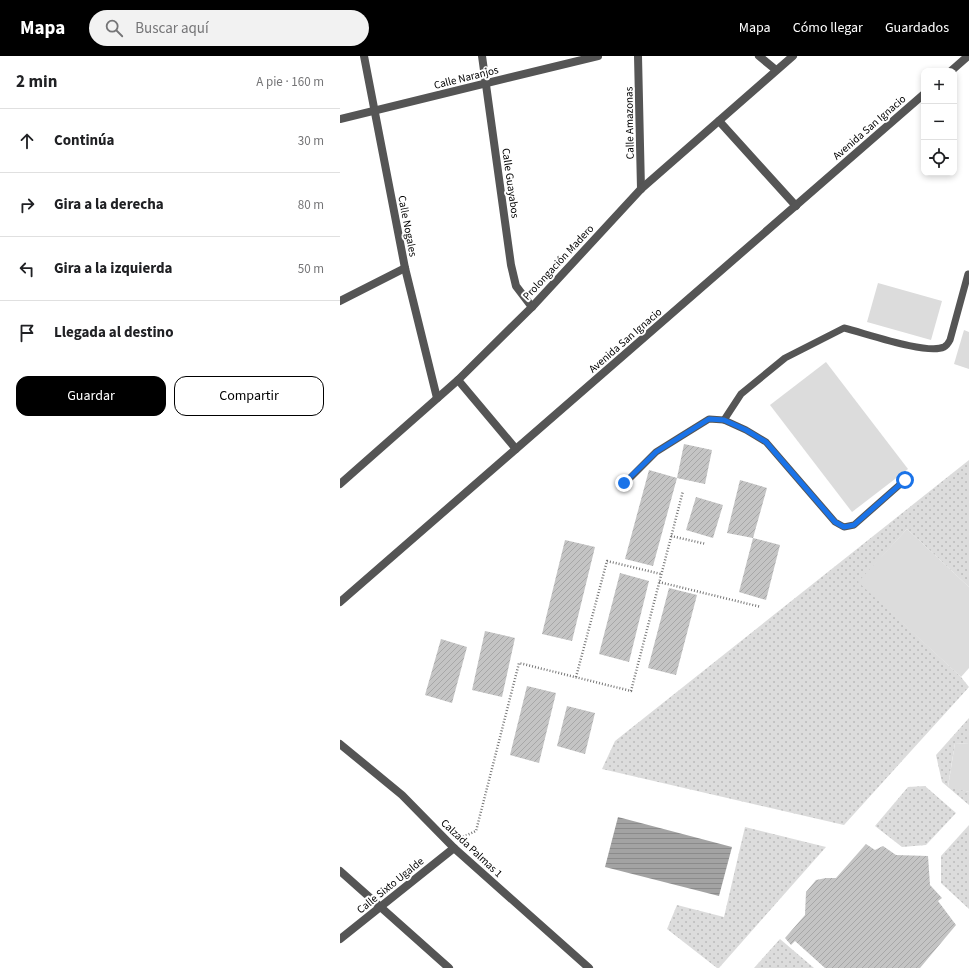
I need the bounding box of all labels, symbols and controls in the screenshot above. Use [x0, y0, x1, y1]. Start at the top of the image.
search box [89, 10, 369, 46]
text: Mapa [20, 15, 65, 42]
icon: search [103, 17, 125, 39]
text: Buscar aquí [135, 18, 209, 39]
text: Mapa [739, 18, 771, 38]
text: Cómo llegar [793, 18, 863, 38]
text: Guardados [885, 18, 949, 38]
street label: Calle Naranjos [432, 62, 500, 93]
map controls [921, 68, 957, 176]
button: + [921, 68, 957, 104]
text: 2 min [16, 70, 57, 94]
text: A pie · 160 m [256, 73, 324, 91]
street label: Calle Amazonas [621, 86, 638, 159]
street label: Avenida San Ignacio [830, 91, 909, 163]
button: − [921, 104, 957, 140]
icon: ahead [16, 130, 38, 152]
text: Continúa [54, 130, 115, 151]
text: 30 m [298, 132, 324, 150]
button: locate [921, 140, 957, 176]
street label: Calle Guayabos [498, 147, 523, 219]
icon: right [16, 194, 38, 216]
text: Gira a la derecha [54, 194, 164, 215]
street label: Calle Nogales [394, 194, 421, 258]
text: 80 m [298, 196, 324, 214]
street label: Prolongación Madero [519, 221, 597, 303]
icon: left [16, 258, 38, 280]
text: Gira a la izquierda [54, 258, 173, 279]
text: 50 m [298, 260, 324, 278]
street label: Avenida San Ignacio [586, 304, 665, 376]
icon: arrive [16, 322, 38, 344]
text: Llegada al destino [54, 322, 174, 343]
button: Guardar [16, 376, 166, 416]
button: Compartir [174, 376, 324, 416]
route start [896, 471, 914, 489]
route end [615, 474, 633, 492]
street label: Calzada Palmas 1 [437, 816, 506, 881]
street label: Calle Sixto Ugalde [354, 853, 427, 917]

